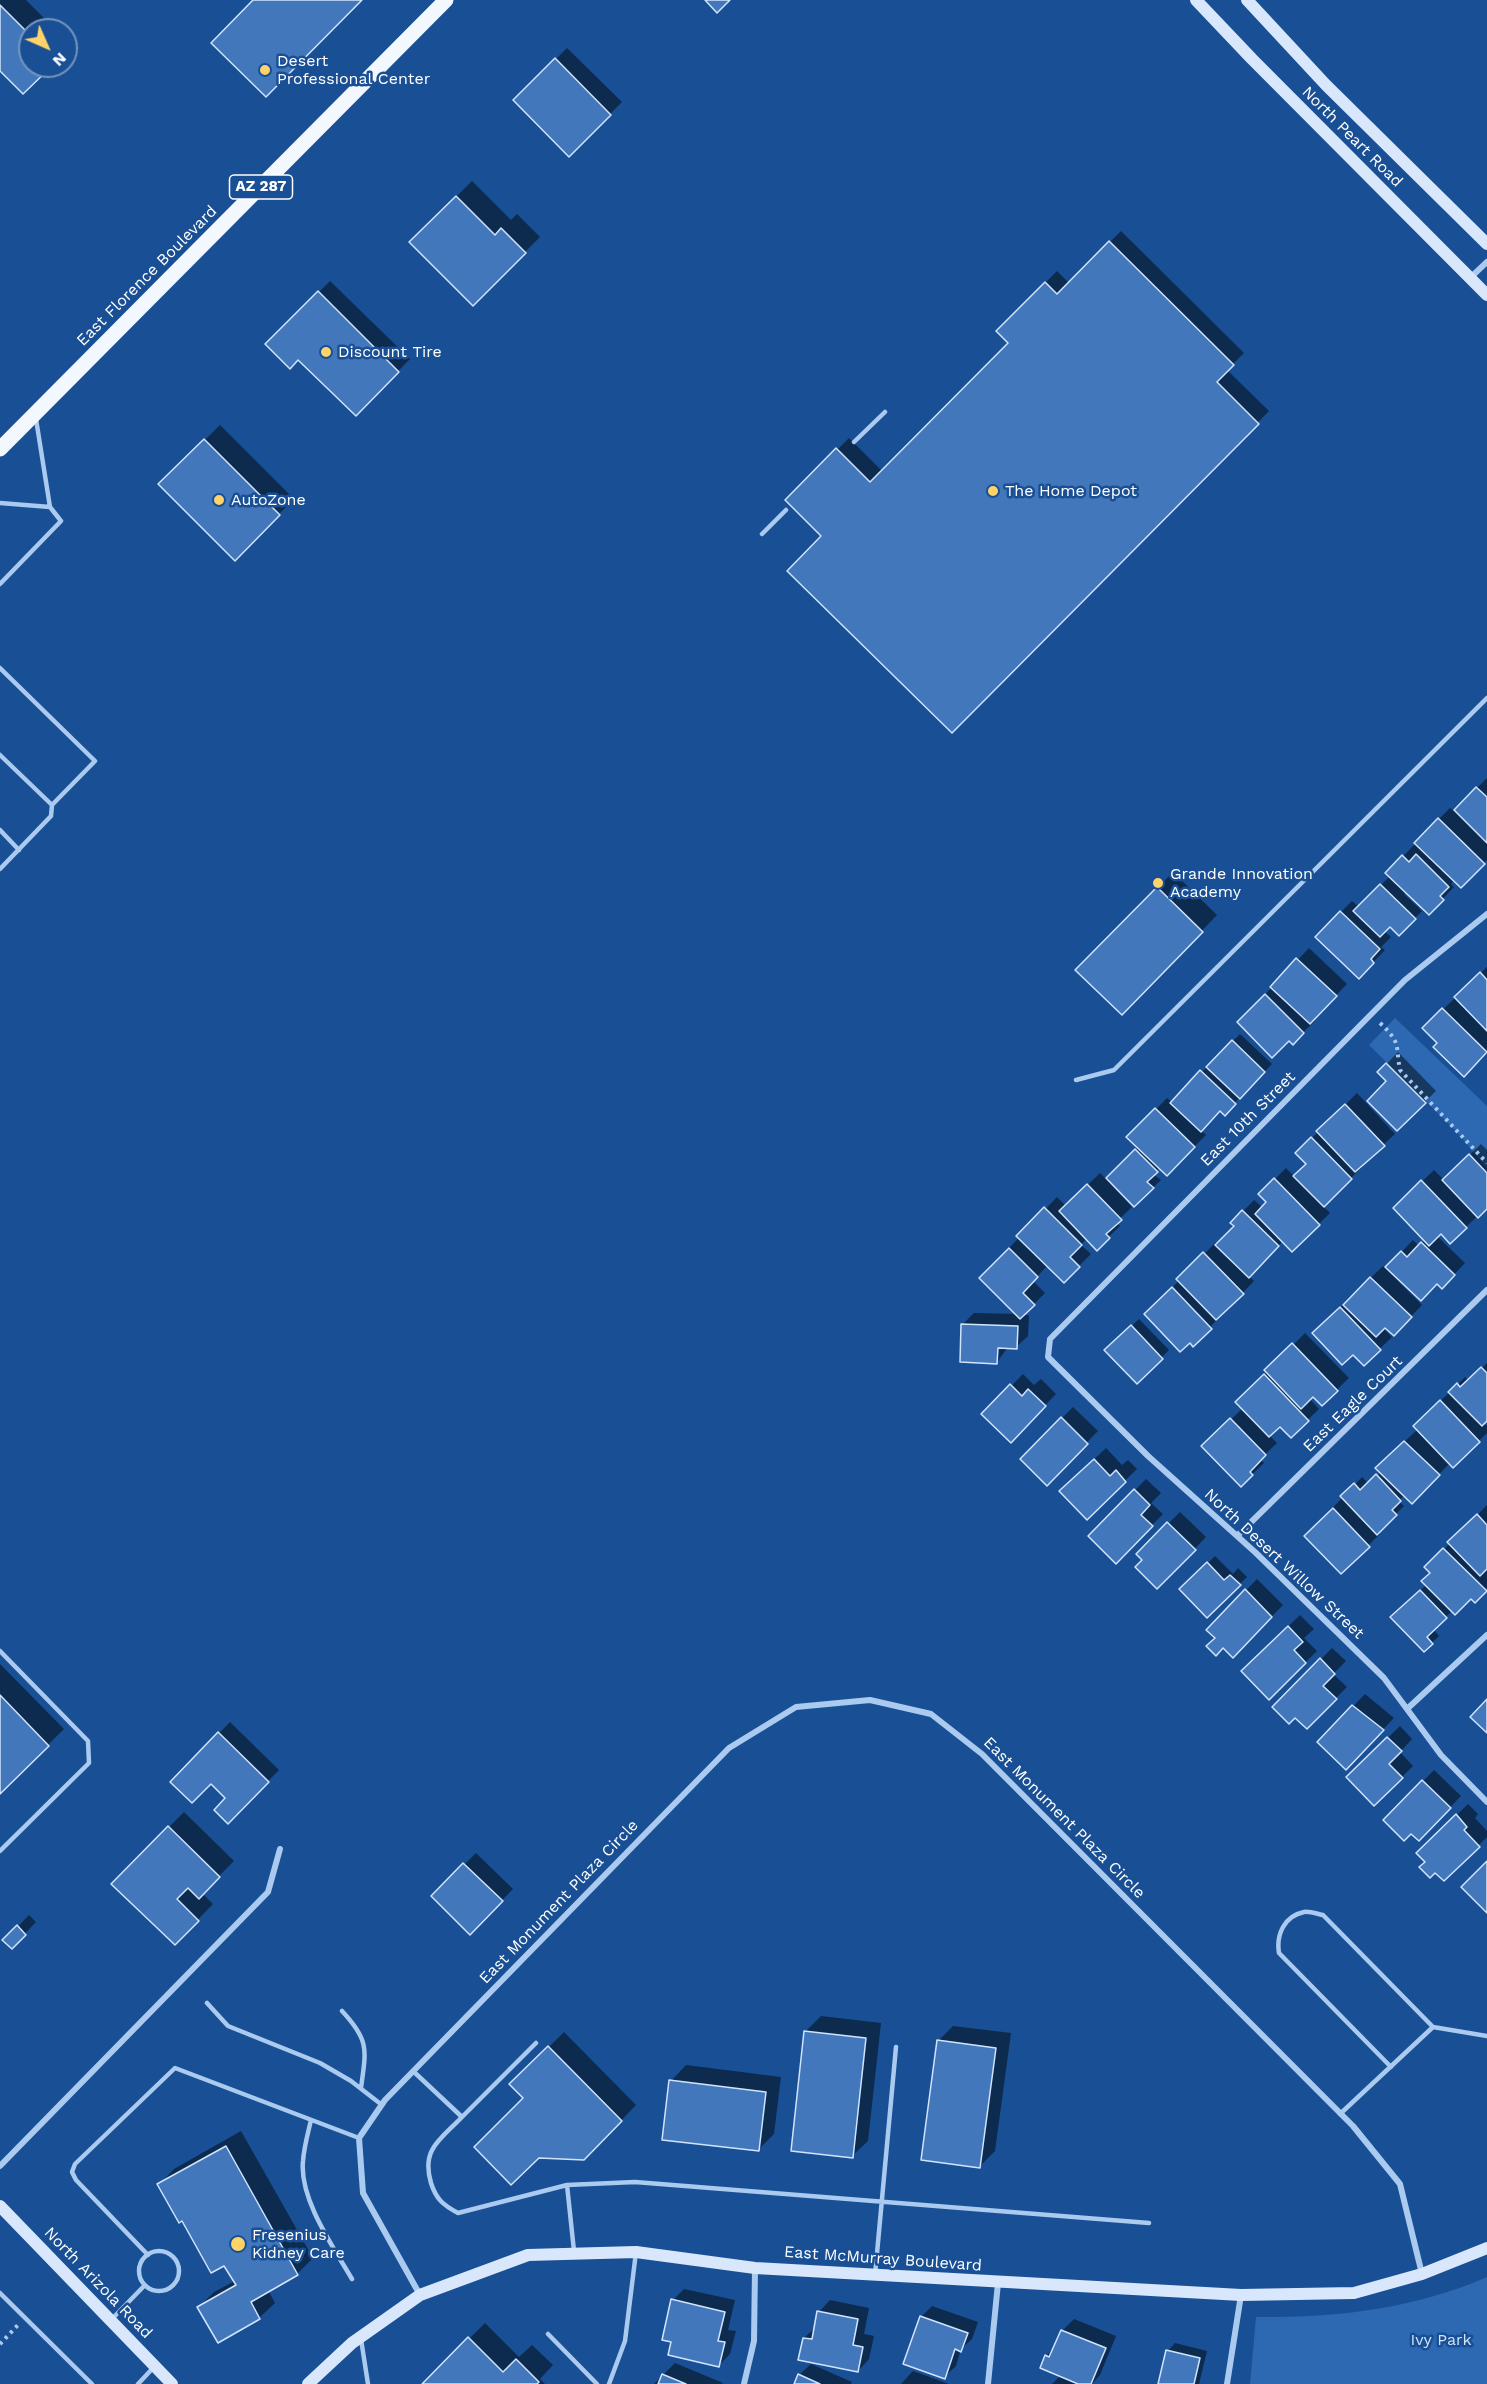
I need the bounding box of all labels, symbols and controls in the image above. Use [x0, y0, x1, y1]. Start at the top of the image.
north arrow [18, 18, 78, 78]
text: N [49, 49, 71, 71]
place label: Desert Professional Center [277, 51, 430, 89]
marker: Desert Professional Center [258, 63, 272, 77]
street label: North Peart Road [1298, 83, 1406, 191]
road number: AZ 287 [230, 175, 292, 199]
street label: East Florence Boulevard [73, 202, 221, 350]
place label: Discount Tire [338, 342, 442, 362]
marker: Discount Tire [319, 345, 333, 359]
place label: The Home Depot [1005, 481, 1137, 501]
marker: The Home Depot [986, 484, 1000, 498]
place label: AutoZone [231, 490, 306, 510]
marker: AutoZone [212, 493, 226, 507]
place label: Grande Innovation Academy [1170, 864, 1313, 902]
marker: Grande Innovation Academy [1151, 876, 1165, 890]
street label: East 10th Street [1197, 1068, 1299, 1170]
street label: East Eagle Court [1299, 1352, 1407, 1456]
street label: North Desert Willow Street [1200, 1485, 1368, 1643]
street label: East Monument Plaza Circle [979, 1733, 1149, 1903]
street label: East Monument Plaza Circle [475, 1816, 643, 1988]
street label: North Arizola Road [40, 2223, 156, 2343]
place label: Fresenius Kidney Care [252, 2225, 345, 2263]
marker: Fresenius Kidney Care [229, 2235, 247, 2253]
street label: East McMurray Boulevard [783, 2243, 983, 2275]
park label: Ivy Park [1410, 2330, 1472, 2350]

